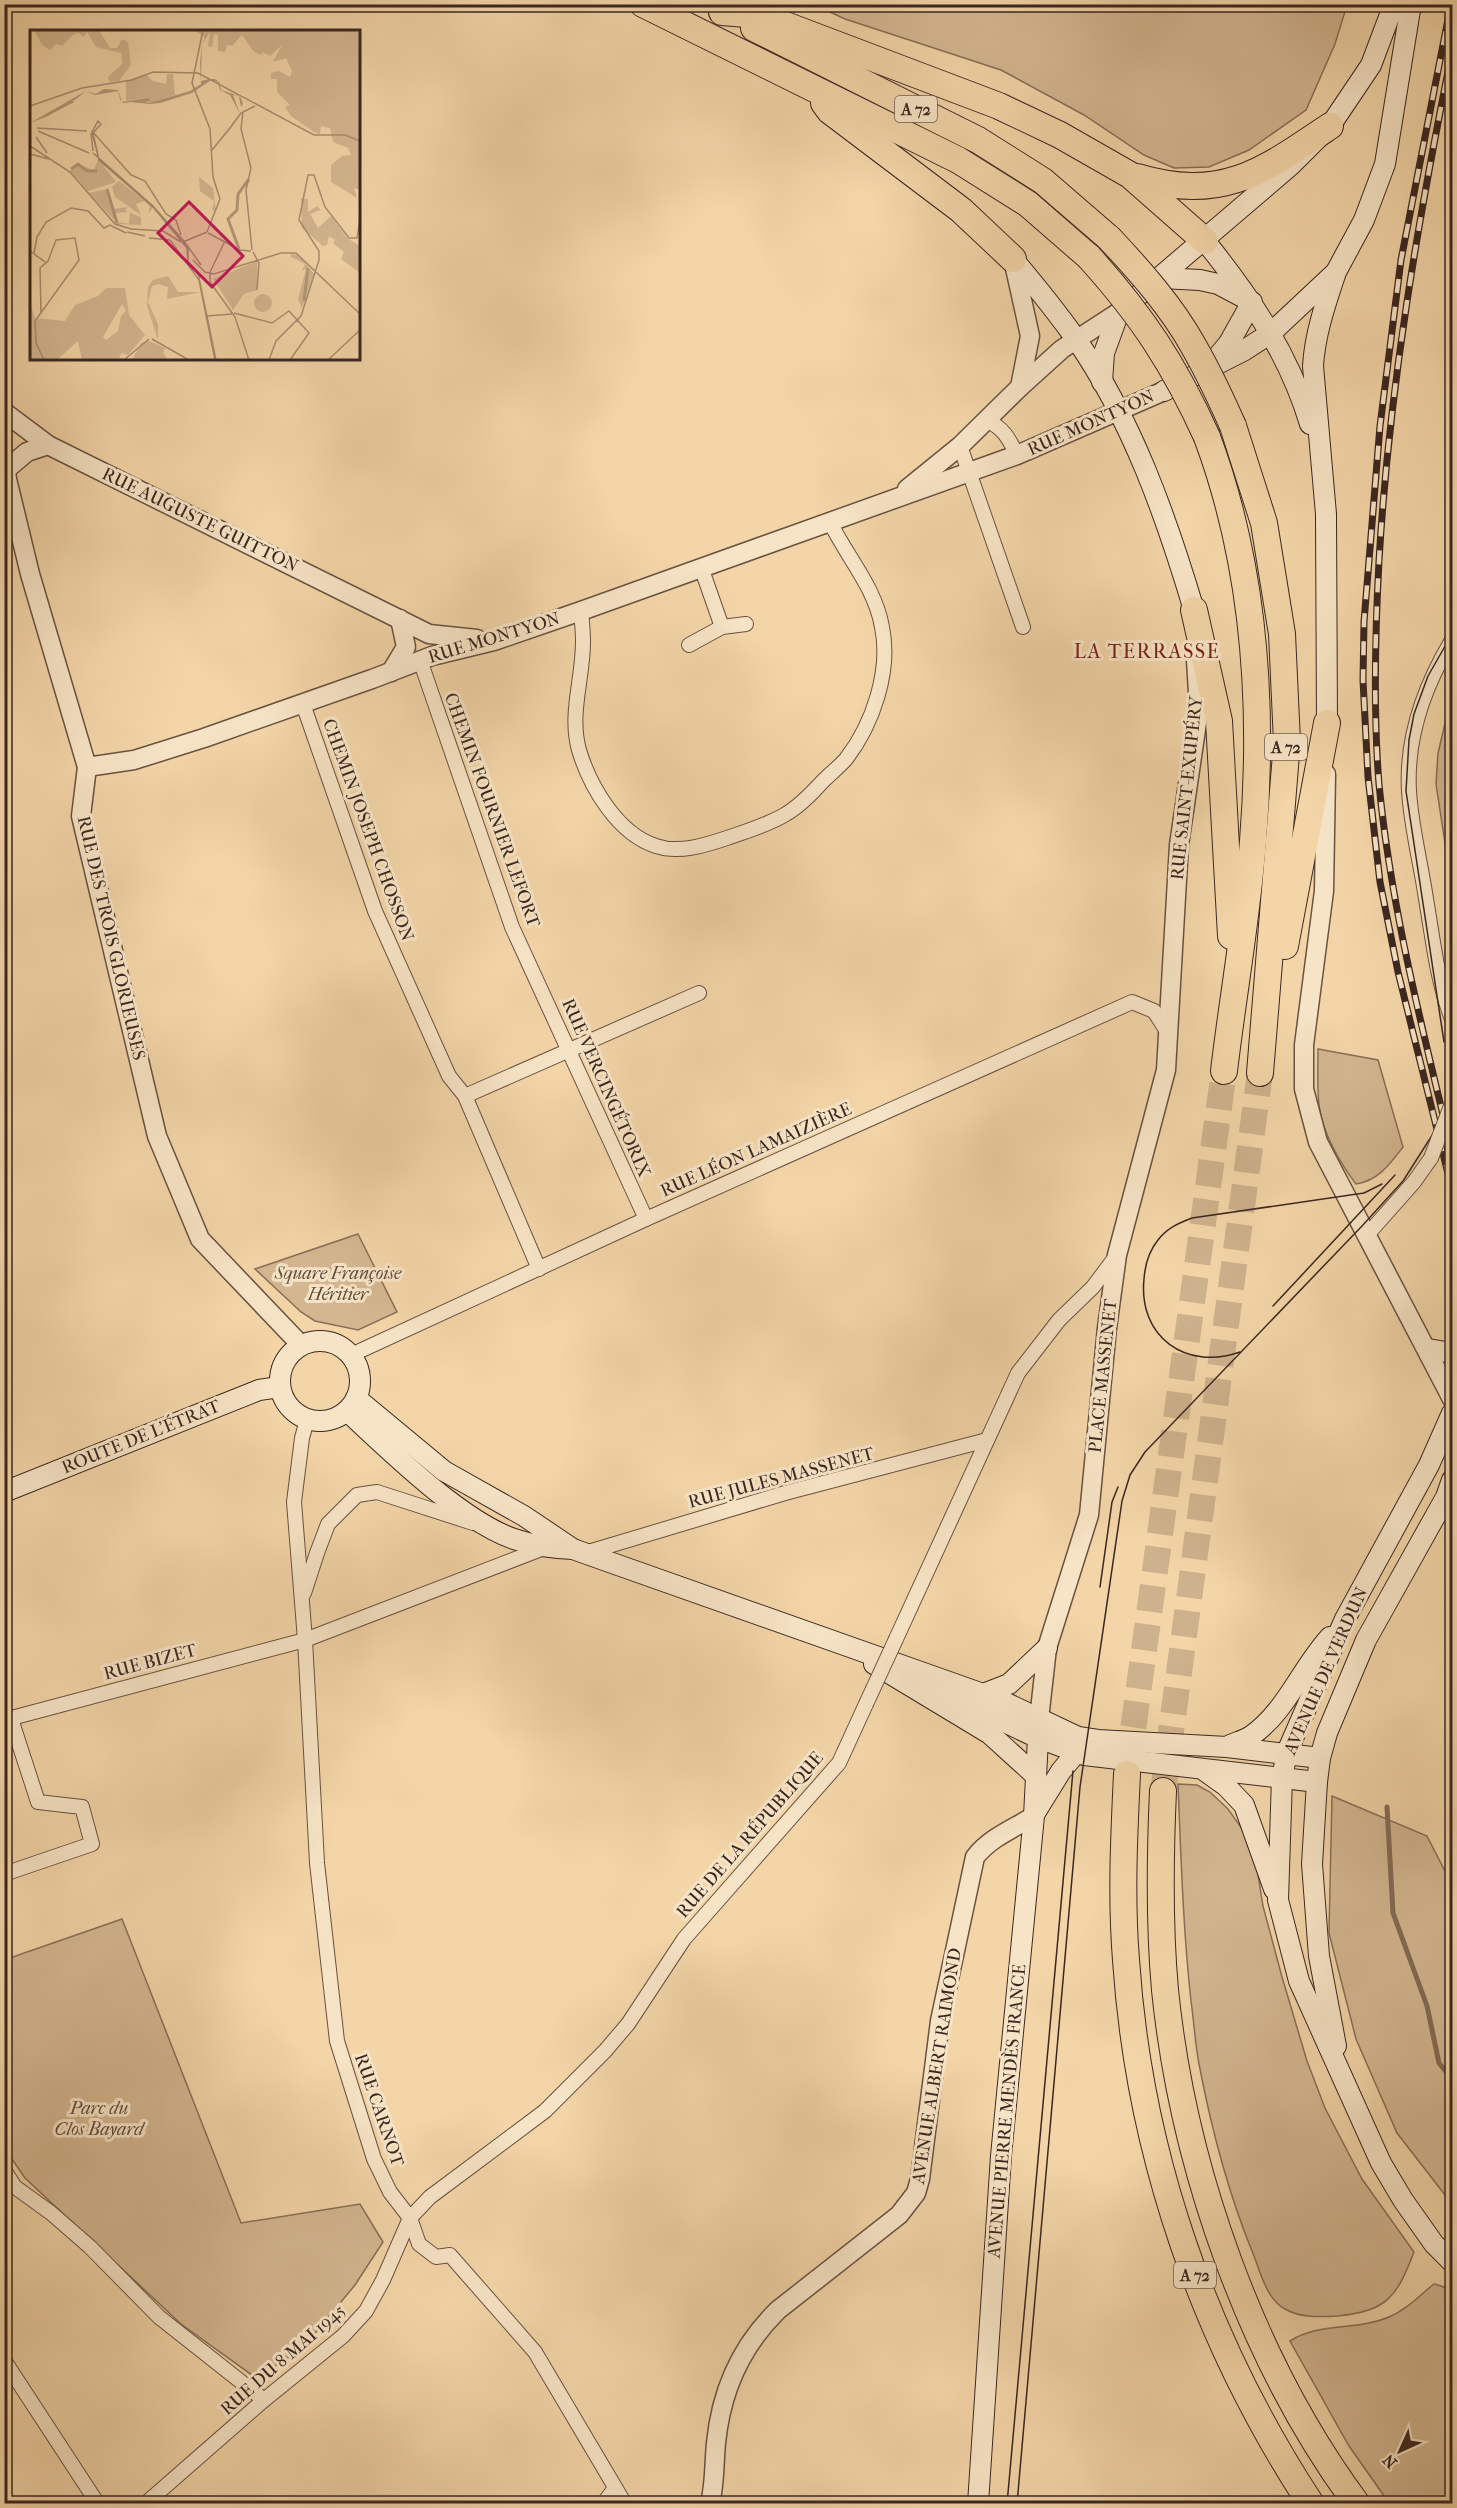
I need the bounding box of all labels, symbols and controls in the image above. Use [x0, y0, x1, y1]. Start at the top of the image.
inset map [30, 30, 360, 360]
road number: A 72 [895, 96, 937, 122]
street label: RUE MONTYON [1024, 385, 1158, 460]
street label: RUE AUGUSTE GUITTON [99, 463, 302, 577]
street label: RUE MONTYON [425, 608, 563, 668]
district label: LA TERRASSE [1074, 640, 1220, 663]
street label: CHEMIN FOURNIER LEFORT [440, 690, 545, 931]
street label: RUE SAINT-EXUPÉRY [1166, 694, 1207, 881]
street label: CHEMIN JOSEPH CHOSSON [318, 716, 418, 944]
road number: A 72 [1265, 734, 1307, 760]
street label: RUE DES TROIS GLORIEUSES [73, 814, 149, 1062]
street label: RUE VERCINGÉTORIX [557, 995, 656, 1181]
street label: RUE LÉON LAMAIZIÈRE [657, 1097, 855, 1202]
park label: Square Françoise Héritier [274, 1263, 402, 1305]
street label: PLACE MASSENET [1084, 1297, 1122, 1454]
street label: ROUTE DE L'ÉTRAT [58, 1394, 224, 1478]
street label: RUE JULES MASSENET [686, 1443, 877, 1513]
street label: AVENUE DE VERDUN [1279, 1584, 1373, 1759]
street label: RUE BIZET [101, 1639, 200, 1684]
street label: RUE DE LA RÉPUBLIQUE [671, 1747, 828, 1922]
street label: AVENUE ALBERT RAIMOND [908, 1946, 966, 2187]
street label: AVENUE PIERRE MENDÈS FRANCE [983, 1963, 1030, 2260]
street label: RUE CARNOT [350, 2051, 408, 2170]
park label: Parc du Clos Bayard [55, 2098, 146, 2140]
road number: A 72 [1174, 2262, 1216, 2288]
street label: RUE DU 8 MAI 1945 [216, 2300, 350, 2420]
north arrow [1370, 2421, 1430, 2481]
text: N [1378, 2450, 1401, 2472]

